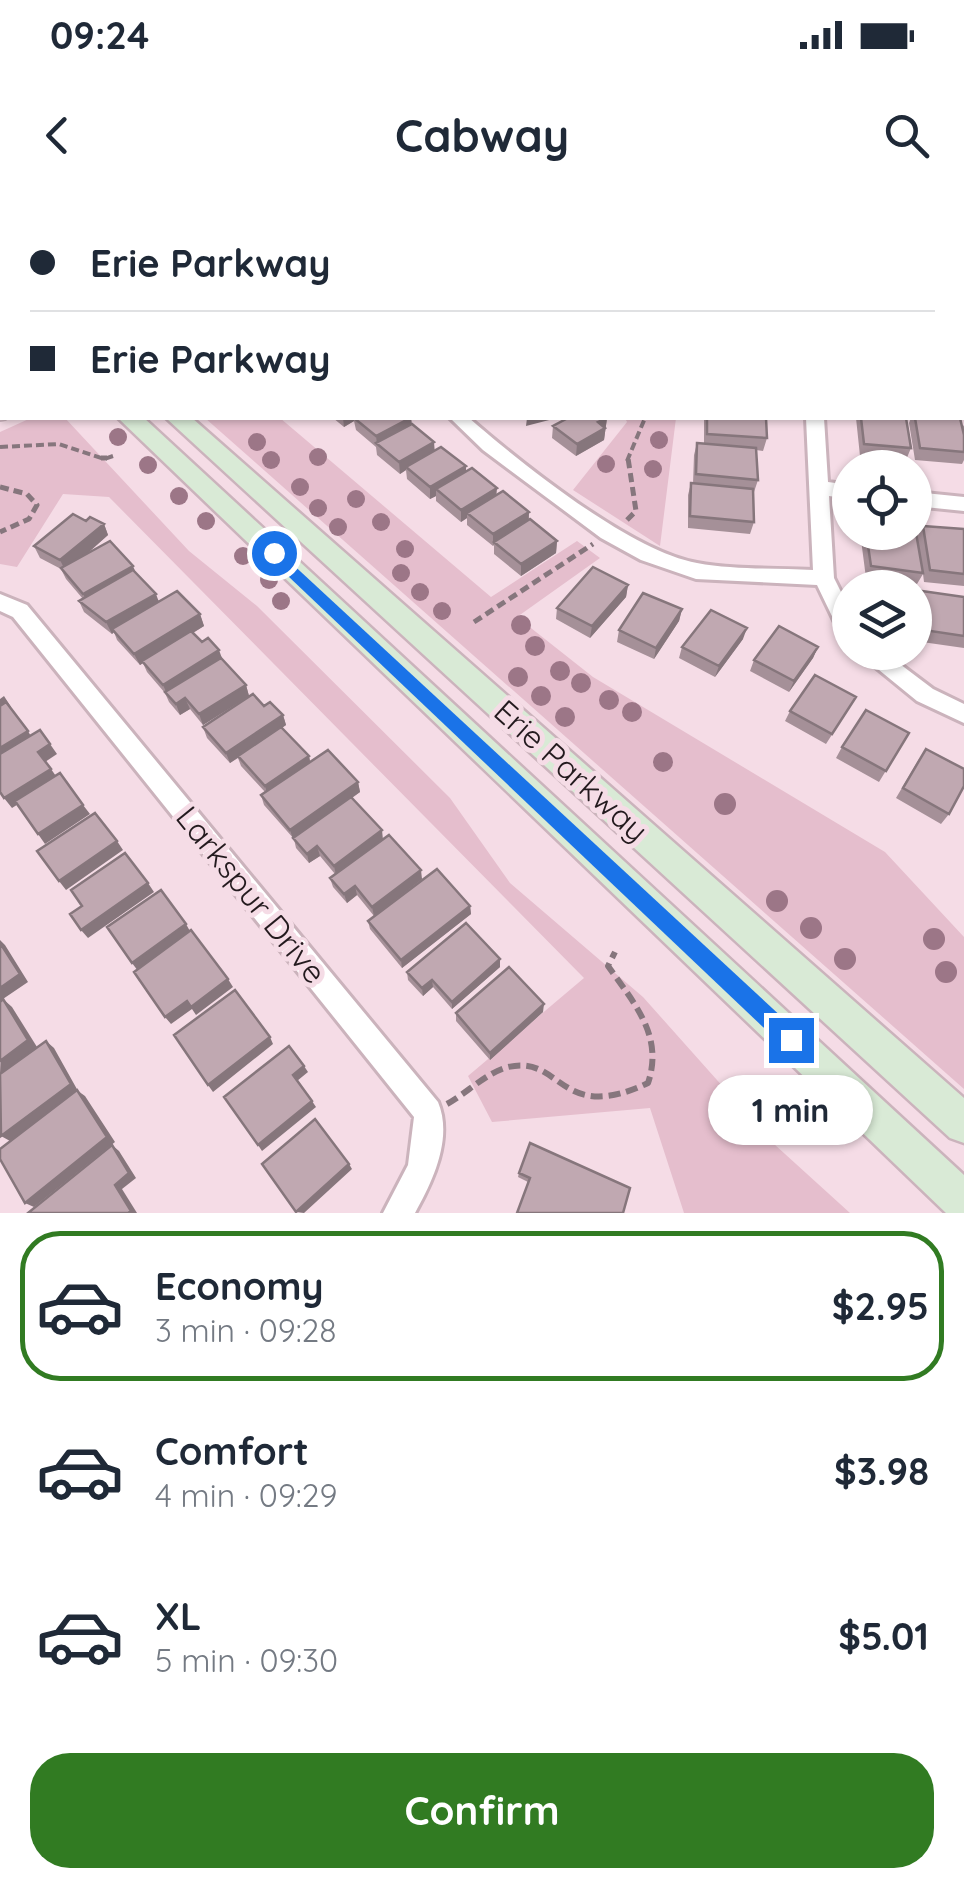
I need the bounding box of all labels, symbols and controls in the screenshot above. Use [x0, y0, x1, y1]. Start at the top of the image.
text: 09:24 [50, 11, 149, 59]
text: Cabway [395, 107, 569, 163]
icon: back [30, 108, 85, 163]
icon: search [879, 108, 934, 163]
text: Erie Parkway [90, 239, 330, 287]
text: Erie Parkway [90, 335, 330, 383]
map controls [832, 450, 932, 670]
button: locate [832, 450, 932, 550]
route start [252, 531, 297, 576]
button: layers [832, 570, 932, 670]
street label: Erie Parkway [486, 691, 657, 850]
street label: Larkspur Drive [168, 798, 335, 991]
route end [769, 1018, 814, 1063]
callout: 1 min [708, 1075, 874, 1145]
text: 1 min [752, 1090, 829, 1130]
icon: car [35, 1261, 125, 1351]
text: Economy [155, 1262, 324, 1310]
text: $2.95 [832, 1282, 929, 1330]
text: 3 min · 09:28 [155, 1310, 337, 1350]
icon: car [35, 1426, 125, 1516]
text: Comfort [155, 1427, 309, 1475]
text: $3.98 [834, 1447, 929, 1495]
text: 4 min · 09:29 [155, 1475, 337, 1515]
icon: car [35, 1591, 125, 1681]
text: XL [155, 1592, 201, 1640]
text: $5.01 [838, 1612, 929, 1660]
text: 5 min · 09:30 [155, 1640, 338, 1680]
button: Confirm [30, 1753, 934, 1868]

